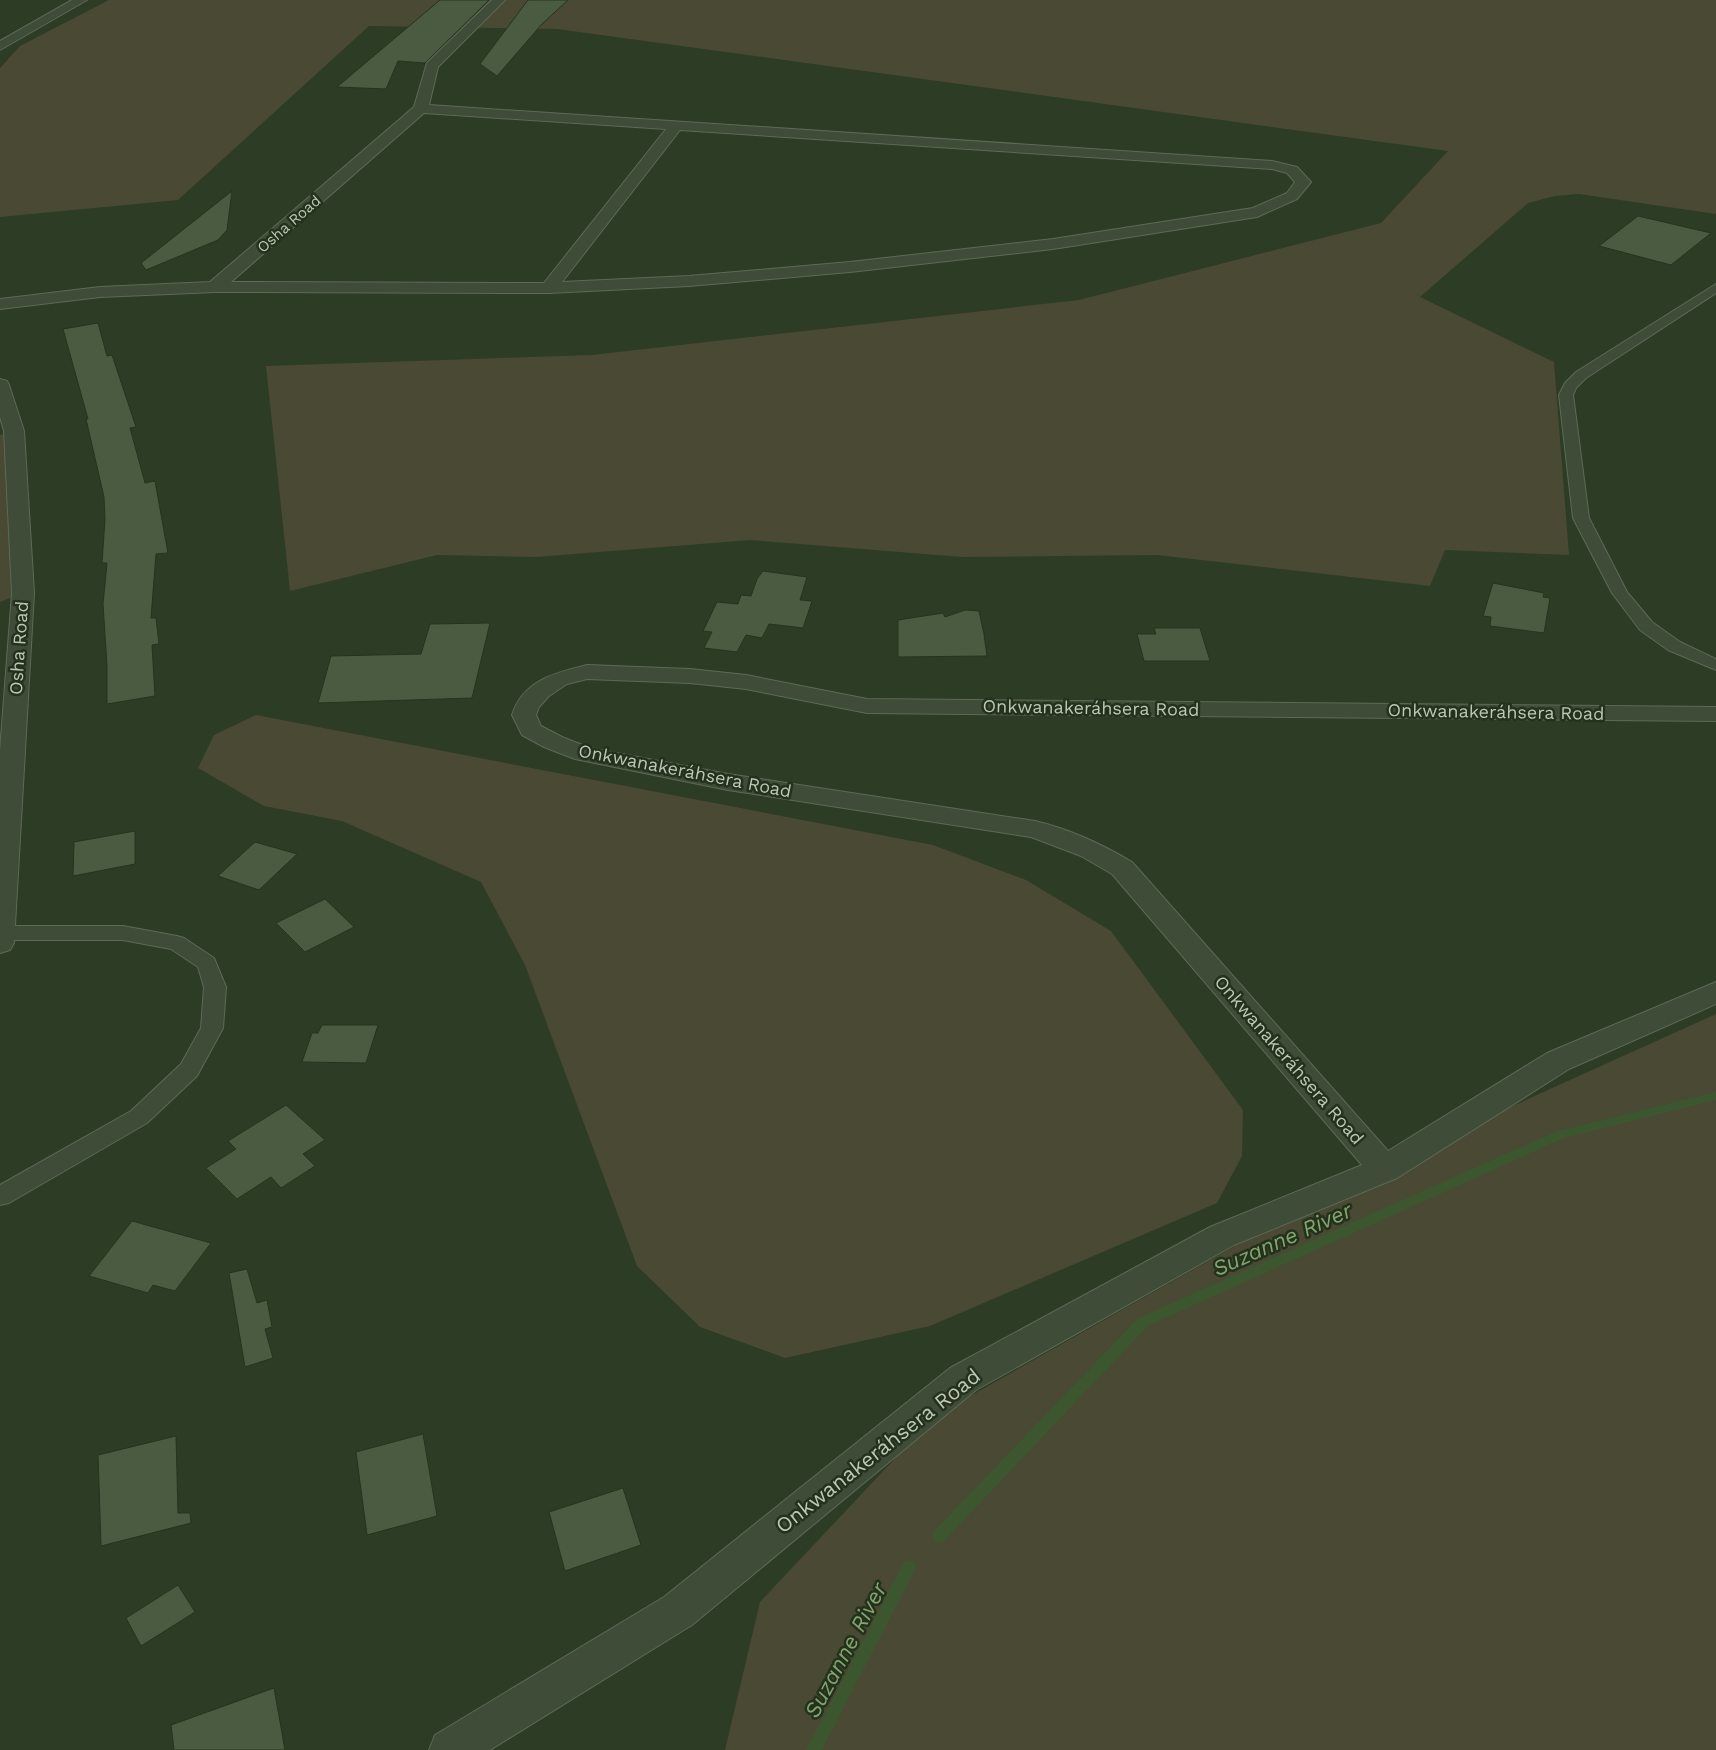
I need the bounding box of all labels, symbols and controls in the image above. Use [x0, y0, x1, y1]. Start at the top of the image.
street label: Osha Road [254, 192, 324, 256]
street label: Osha Road [5, 600, 32, 696]
street label: Onkwanakeráhsera Road [983, 695, 1199, 720]
street label: Onkwanakeráhsera Road [1388, 699, 1604, 724]
street label: Onkwanakeráhsera Road [577, 740, 793, 801]
street label: Onkwanakeráhsera Road [1210, 971, 1368, 1148]
water label: Suzanne River [1209, 1197, 1357, 1281]
street label: Onkwanakeráhsera Road [770, 1363, 985, 1538]
water label: Suzanne River [799, 1577, 892, 1722]

